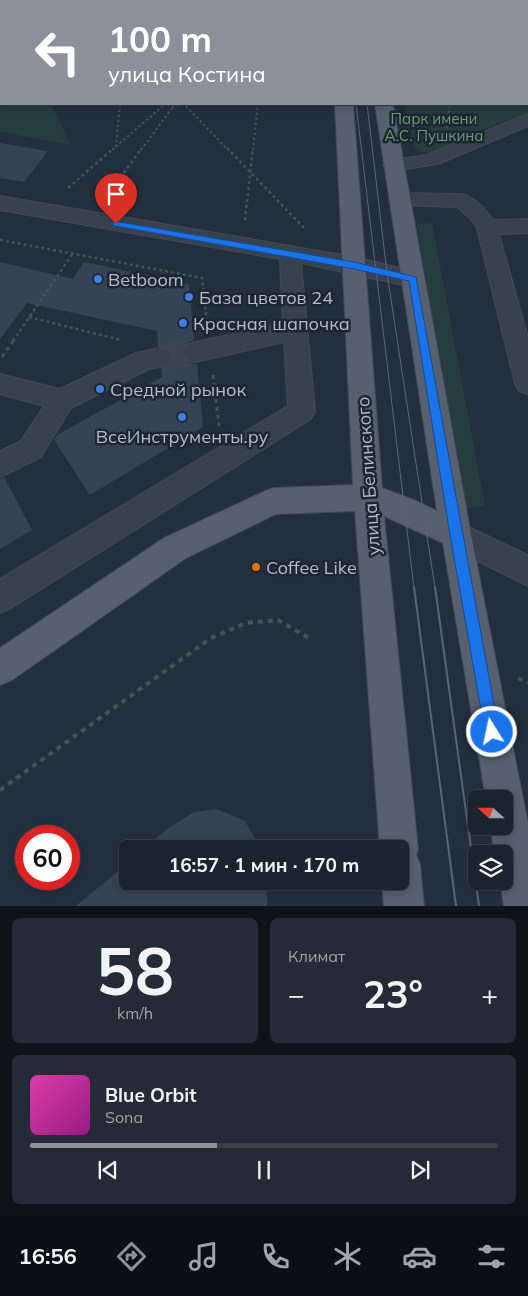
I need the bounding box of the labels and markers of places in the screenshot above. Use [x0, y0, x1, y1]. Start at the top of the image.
pin [95, 173, 137, 224]
place label: Betboom [108, 268, 183, 291]
marker: Betboom [92, 273, 104, 285]
place label: База цветов 24 [199, 286, 333, 309]
marker: База цветов 24 [183, 291, 195, 303]
place label: Красная шапочка [193, 312, 350, 335]
marker: Красная шапочка [177, 317, 189, 329]
place label: Средной рынок [110, 378, 246, 401]
marker: Средной рынок [94, 383, 106, 395]
marker: ВсеИнструменты.ру [176, 411, 188, 423]
place label: ВсеИнструменты.ру [96, 425, 269, 448]
place label: Coffee Like [266, 556, 357, 579]
marker: Coffee Like [250, 561, 262, 573]

